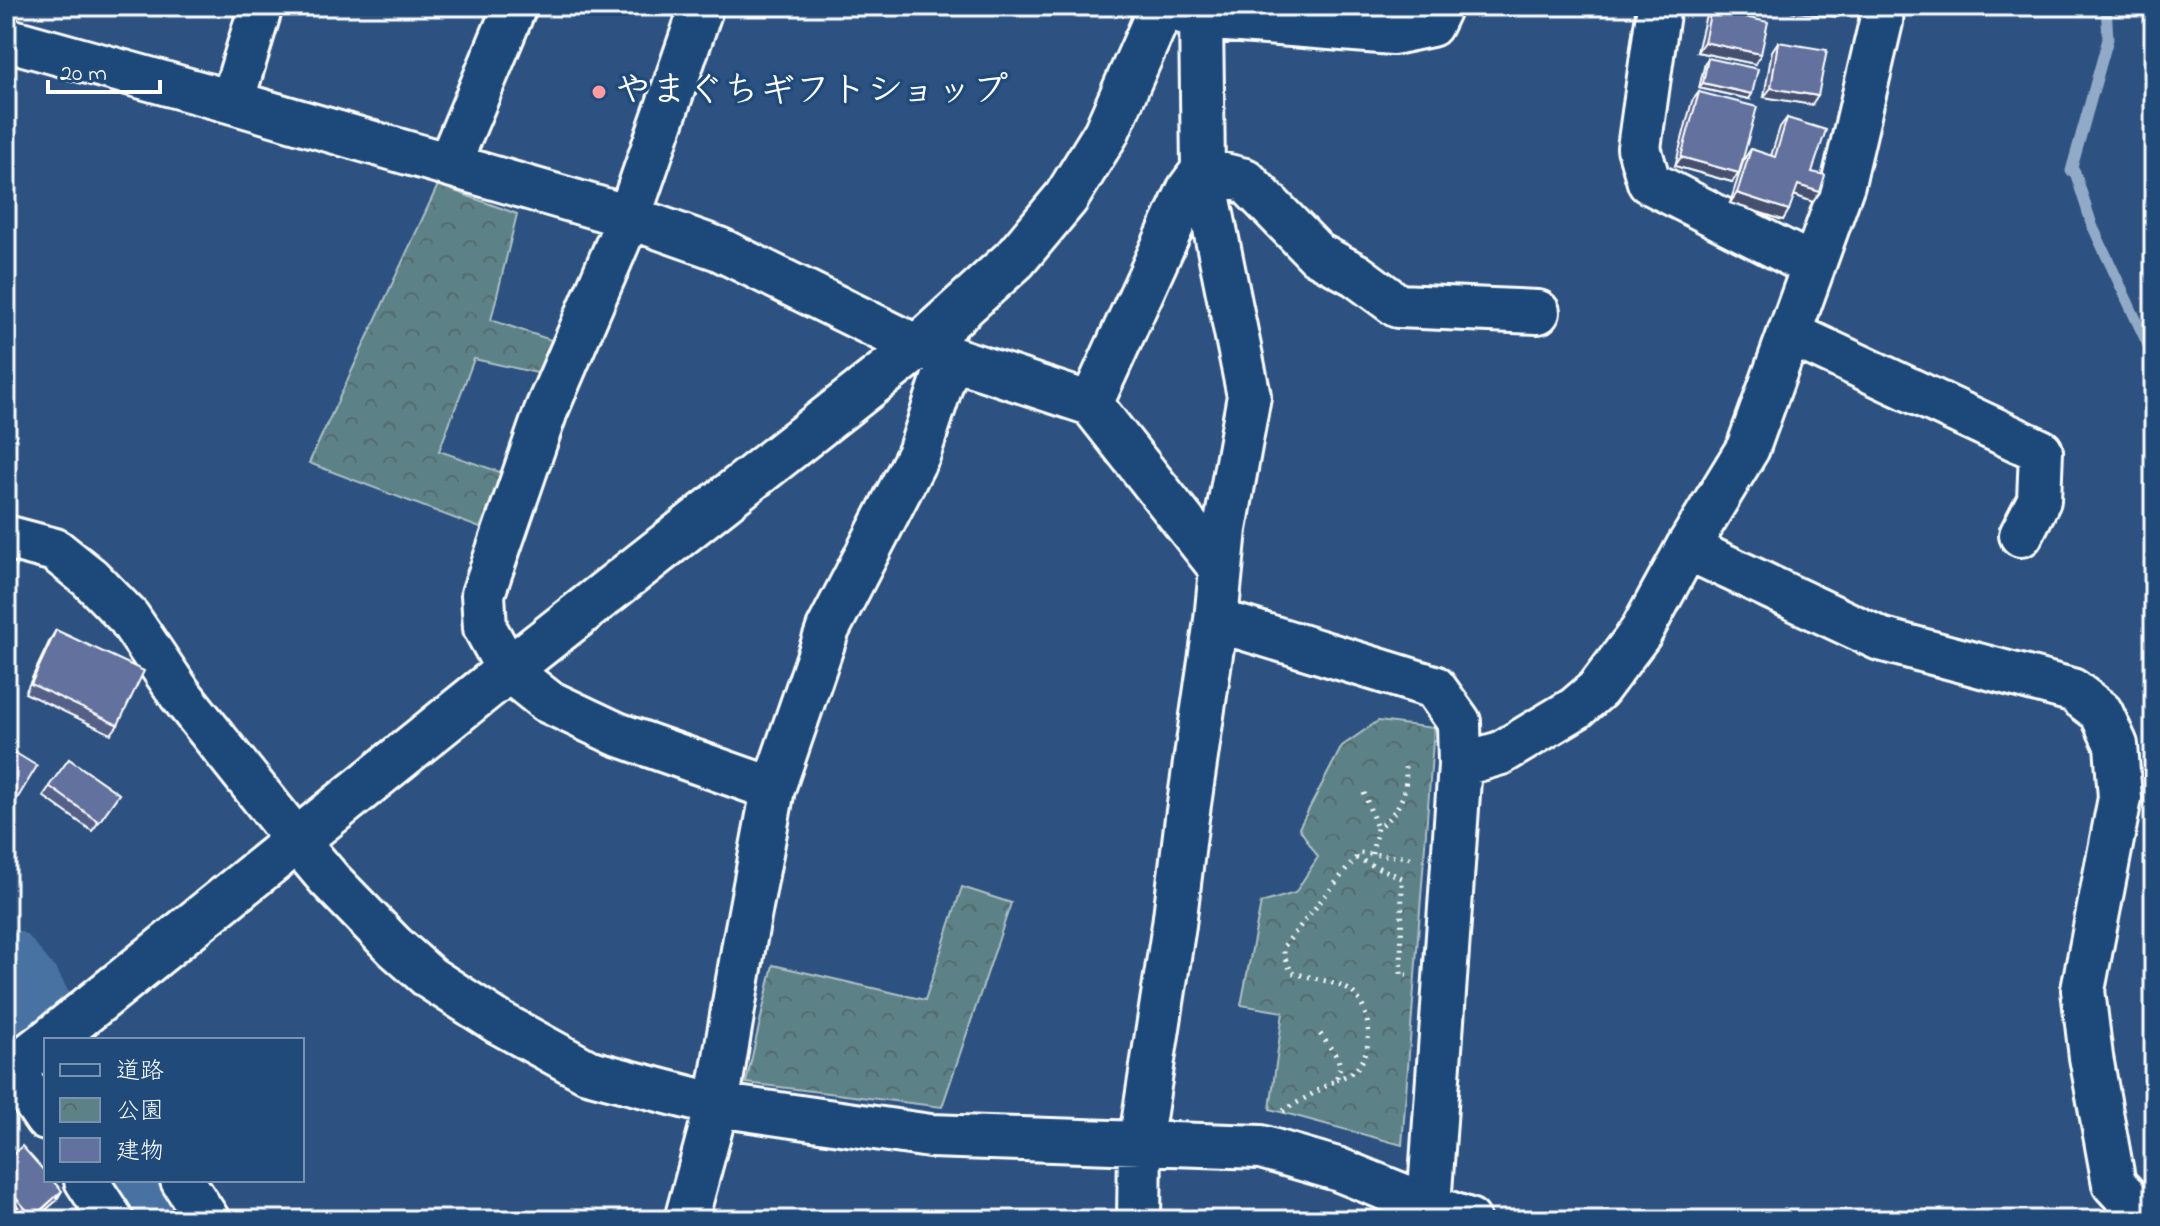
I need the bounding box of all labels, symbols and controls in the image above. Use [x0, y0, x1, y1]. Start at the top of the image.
scale bar [48, 44, 160, 94]
text: 20 m [60, 57, 107, 92]
place label: やまぐちギフトショップ [615, 66, 1008, 119]
marker: やまぐちギフトショップ [590, 83, 608, 101]
legend [44, 1038, 304, 1182]
text: 道路 [116, 1055, 164, 1090]
text: 公園 [116, 1095, 164, 1130]
text: 建物 [116, 1135, 164, 1170]

